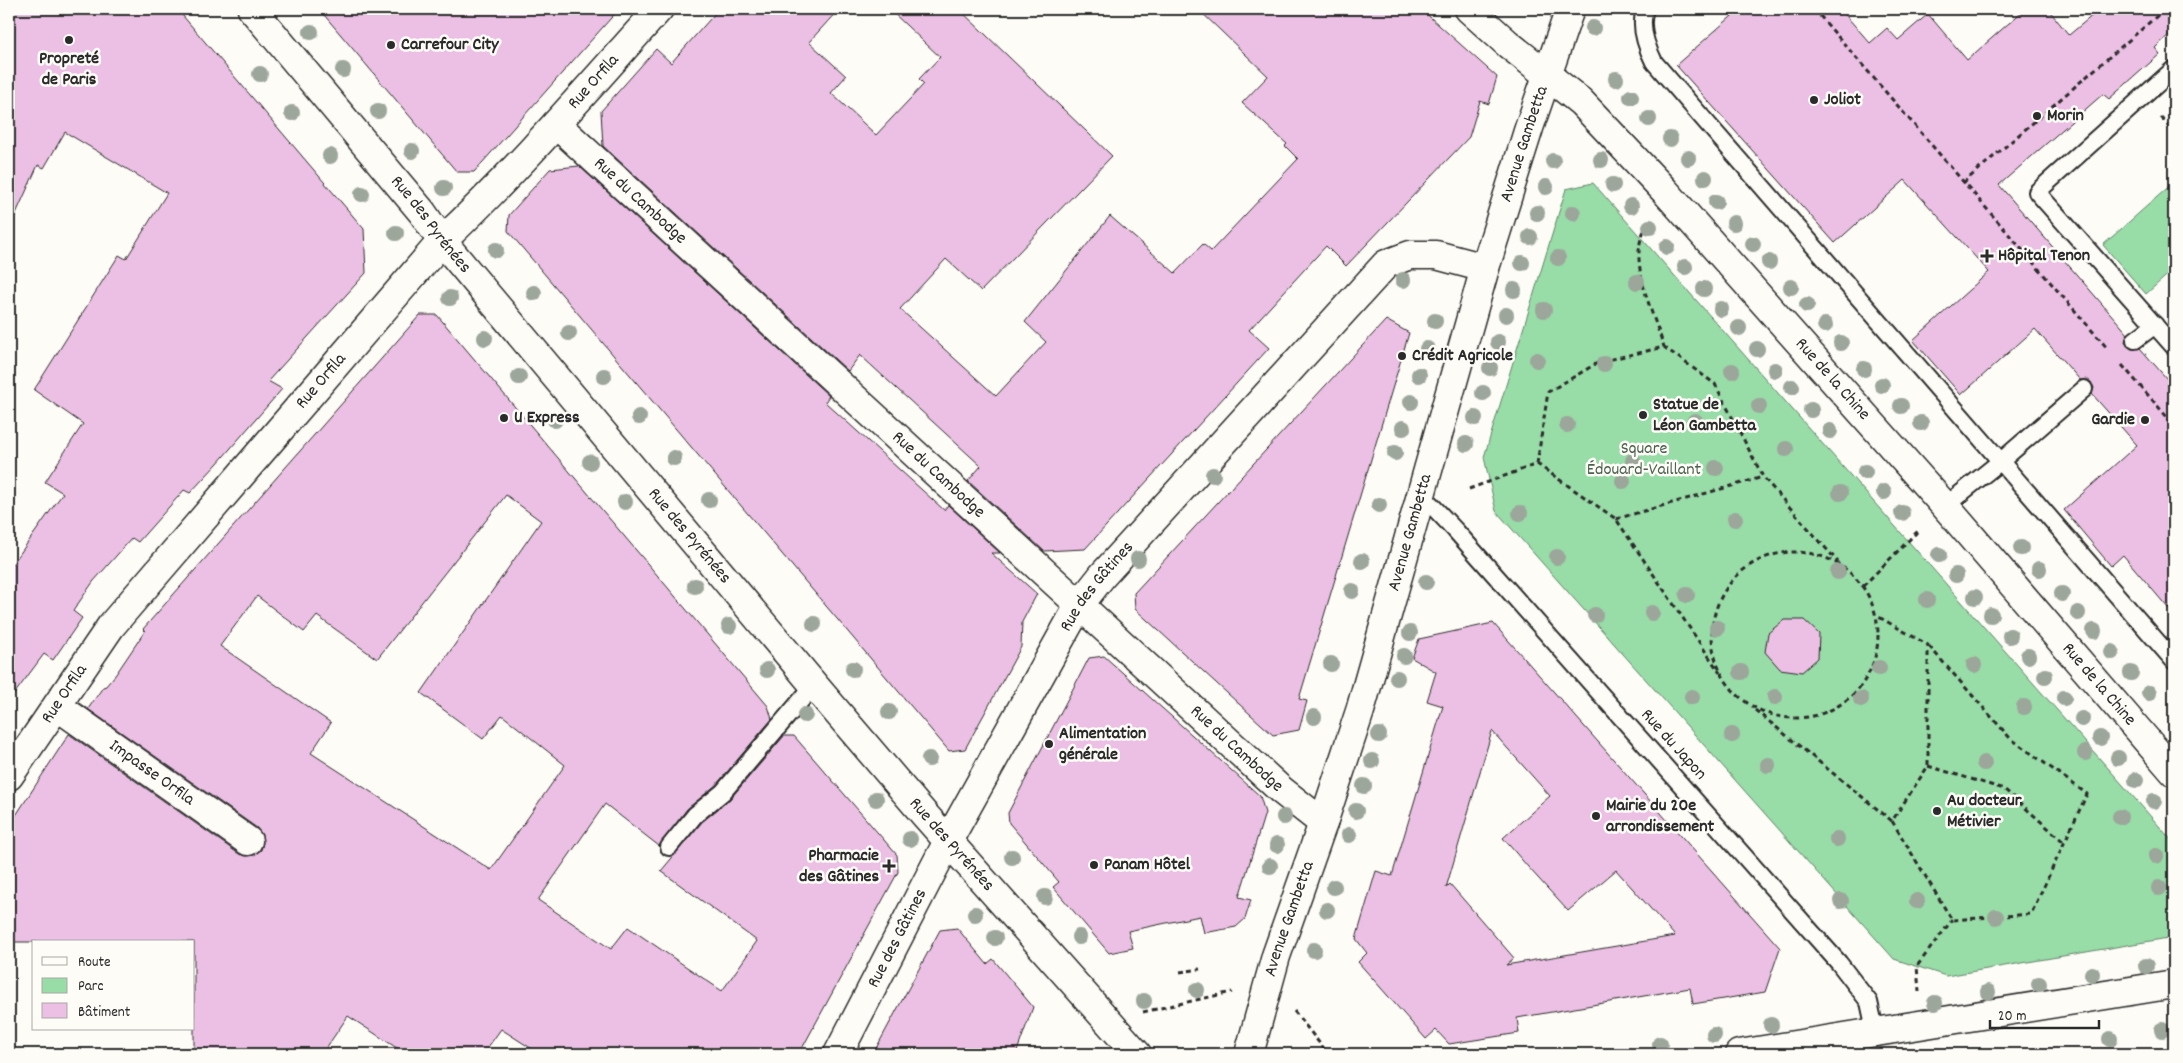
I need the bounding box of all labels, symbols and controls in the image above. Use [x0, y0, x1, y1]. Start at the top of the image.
place label: Carrefour City [401, 33, 499, 58]
marker: Propreté de Paris [63, 34, 75, 46]
marker: Carrefour City [385, 39, 397, 51]
place label: Propreté de Paris [39, 47, 99, 93]
street label: Rue Orfila [562, 48, 626, 115]
street label: Avenue Gambetta [1494, 82, 1555, 205]
place label: Joliot [1824, 88, 1861, 113]
marker: Joliot [1808, 94, 1820, 106]
place label: Morin [2047, 104, 2084, 129]
marker: Morin [2031, 110, 2043, 122]
street label: Rue du Cambodge [588, 152, 692, 251]
street label: Rue des Pyrénées [384, 170, 477, 279]
place label: Hôpital Tenon [1998, 244, 2090, 269]
marker: Hôpital Tenon [1980, 249, 1994, 263]
street label: Rue de la Chine [1789, 333, 1876, 426]
place label: Crédit Agricole [1412, 344, 1513, 369]
street label: Rue Orfila [290, 348, 353, 415]
marker: Crédit Agricole [1396, 350, 1408, 362]
place label: Statue de Léon Gambetta [1653, 393, 1756, 439]
place label: U Express [514, 406, 580, 431]
place label: Gardie [2091, 408, 2135, 433]
marker: Statue de Léon Gambetta [1637, 409, 1649, 421]
marker: U Express [498, 412, 510, 424]
marker: Gardie [2139, 414, 2151, 426]
street label: Rue du Cambodge [886, 426, 990, 525]
park label: Square Édouard-Vaillant [1587, 437, 1702, 483]
street label: Avenue Gambetta [1382, 471, 1439, 594]
street label: Rue des Pyrénées [642, 483, 737, 589]
street label: Rue des Gâtines [1054, 536, 1140, 637]
street label: Rue de la Chine [2056, 637, 2142, 732]
street label: Rue Orfila [36, 659, 94, 729]
street label: Rue du Cambodge [1184, 700, 1289, 799]
street label: Rue du Japon [1634, 704, 1712, 786]
place label: Alimentation générale [1059, 722, 1146, 768]
street label: Impasse Orfila [104, 734, 200, 812]
marker: Alimentation générale [1043, 738, 1055, 750]
place label: Au docteur Métivier [1947, 789, 2022, 835]
street label: Rue des Pyrénées [903, 792, 1000, 897]
place label: Mairie du 20e arrondissement [1606, 794, 1715, 840]
marker: Au docteur Métivier [1931, 805, 1943, 817]
marker: Mairie du 20e arrondissement [1590, 810, 1602, 822]
place label: Pharmacie des Gâtines [799, 844, 879, 890]
place label: Panam Hôtel [1104, 853, 1191, 878]
street label: Avenue Gambetta [1258, 857, 1321, 980]
marker: Panam Hôtel [1088, 859, 1100, 871]
marker: Pharmacie des Gâtines [883, 860, 895, 872]
street label: Rue des Gâtines [862, 885, 934, 992]
legend [32, 940, 195, 1030]
text: Route [78, 952, 111, 974]
text: Parc [78, 976, 103, 998]
scale bar [1990, 998, 2099, 1030]
text: Bâtiment [78, 1002, 131, 1024]
text: 20 m [1998, 1006, 2026, 1028]

